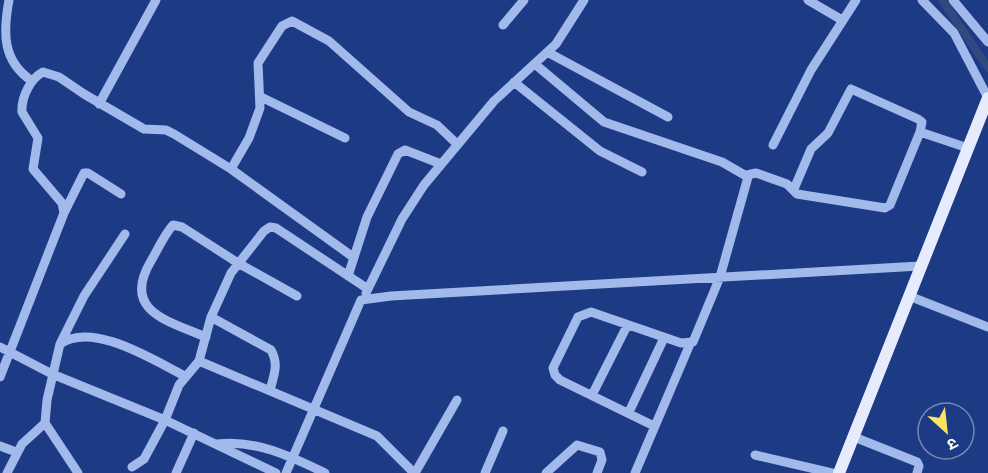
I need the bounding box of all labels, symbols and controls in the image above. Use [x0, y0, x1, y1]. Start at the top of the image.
north arrow [916, 401, 976, 461]
text: उ [944, 433, 962, 456]

